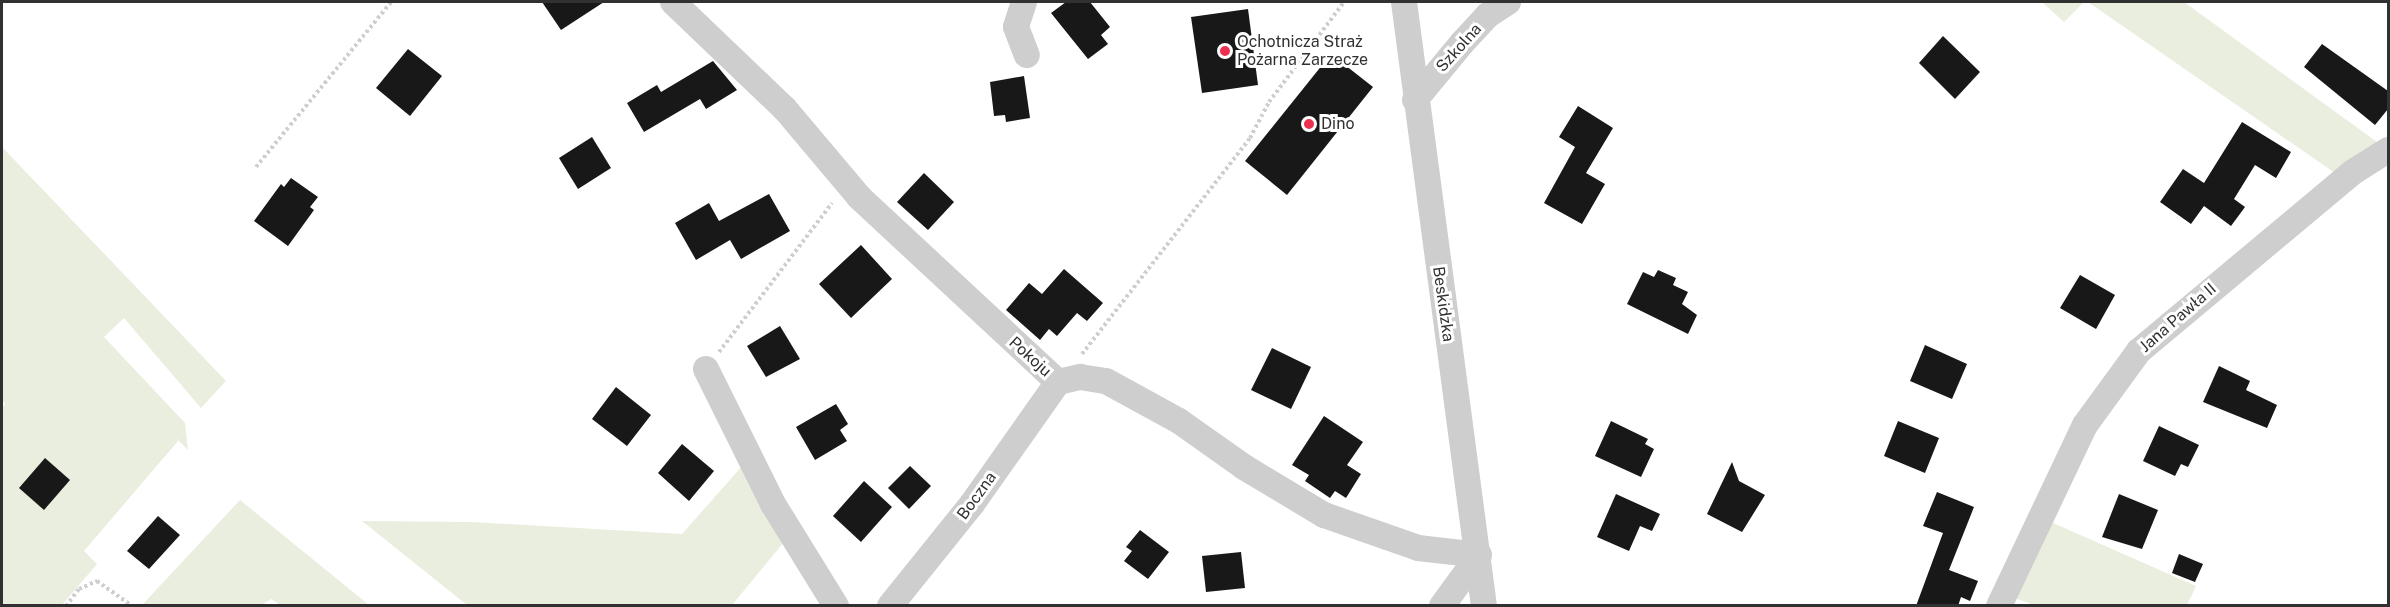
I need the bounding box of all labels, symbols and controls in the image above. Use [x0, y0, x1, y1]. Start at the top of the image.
street label: Szkolna [1432, 20, 1486, 76]
place label: Ochotnicza Straż Pożarna Zarzecze [1237, 32, 1368, 70]
marker: Ochotnicza Straż Pożarna Zarzecze [1218, 44, 1232, 58]
place label: Dino [1321, 114, 1354, 134]
marker: Dino [1302, 117, 1316, 131]
street label: Beskidzka [1428, 265, 1458, 343]
street label: Jana Pawła II [2136, 279, 2220, 357]
street label: Pokoju [1005, 333, 1055, 381]
street label: Boczna [953, 468, 1001, 524]

